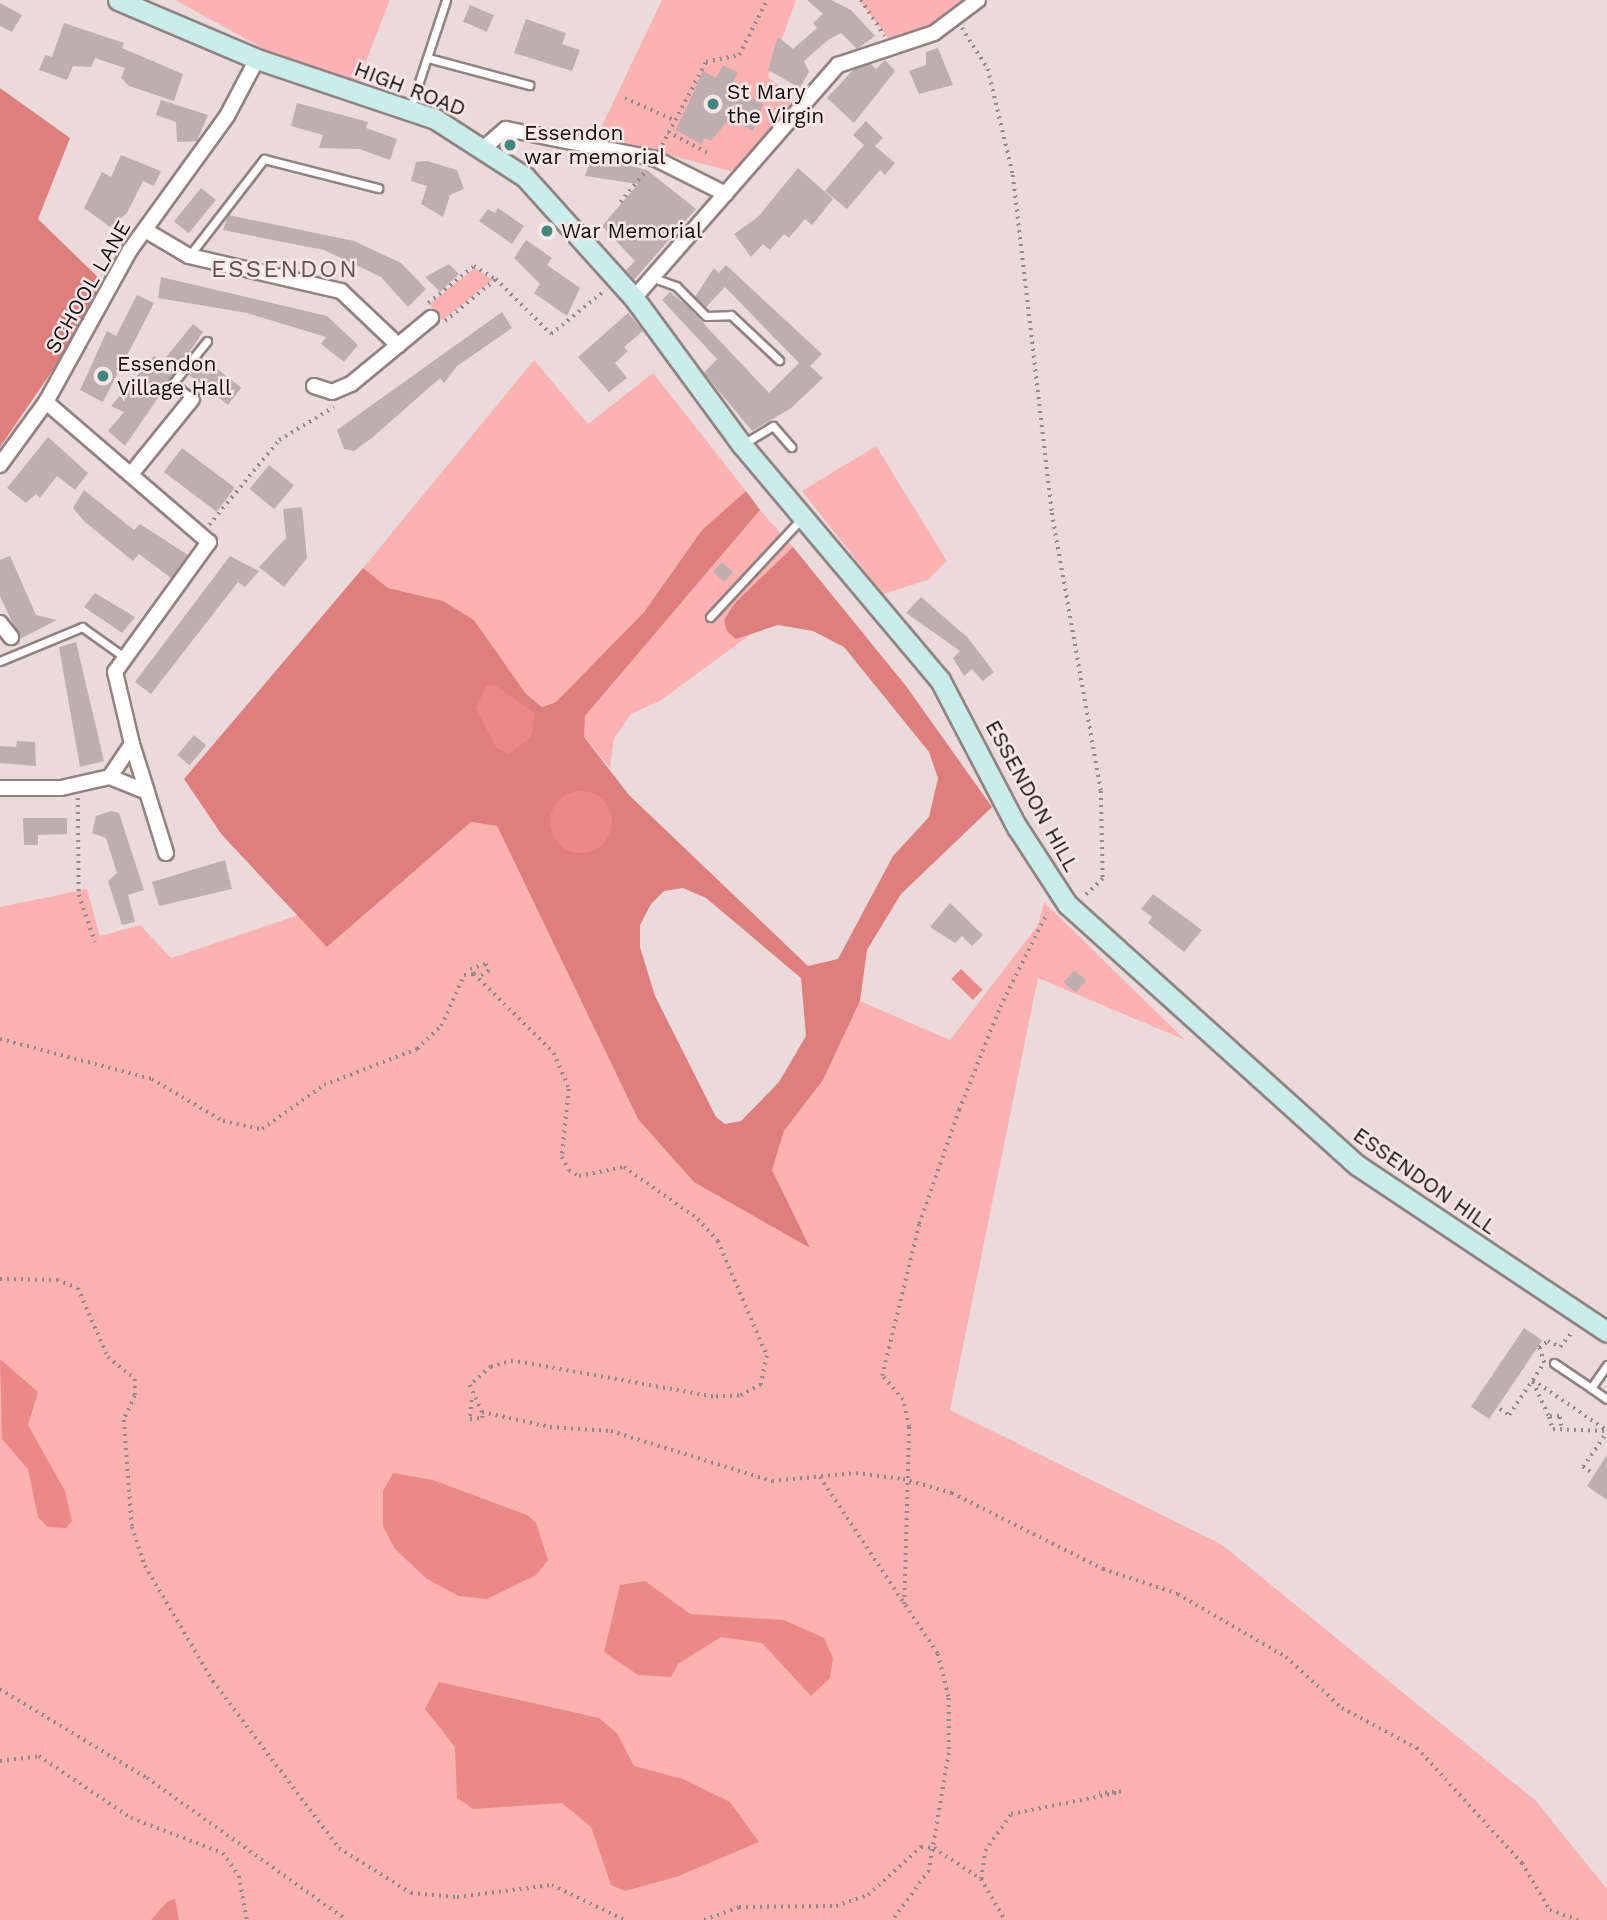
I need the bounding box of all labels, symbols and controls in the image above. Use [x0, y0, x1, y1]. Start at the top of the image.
street label: HIGH ROAD [351, 56, 469, 122]
place label: St Mary the Virgin [727, 79, 825, 129]
marker: St Mary the Virgin [705, 96, 721, 112]
place label: Essendon war memorial [524, 120, 666, 170]
marker: Essendon war memorial [502, 137, 518, 153]
street label: SCHOOL LANE [40, 216, 136, 358]
place label: War Memorial [561, 218, 703, 244]
marker: War Memorial [539, 223, 555, 239]
district label: ESSENDON [212, 256, 358, 284]
place label: Essendon Village Hall [117, 351, 231, 401]
marker: Essendon Village Hall [95, 368, 111, 384]
street label: ESSENDON HILL [980, 716, 1084, 876]
street label: ESSENDON HILL [1348, 1122, 1502, 1240]

